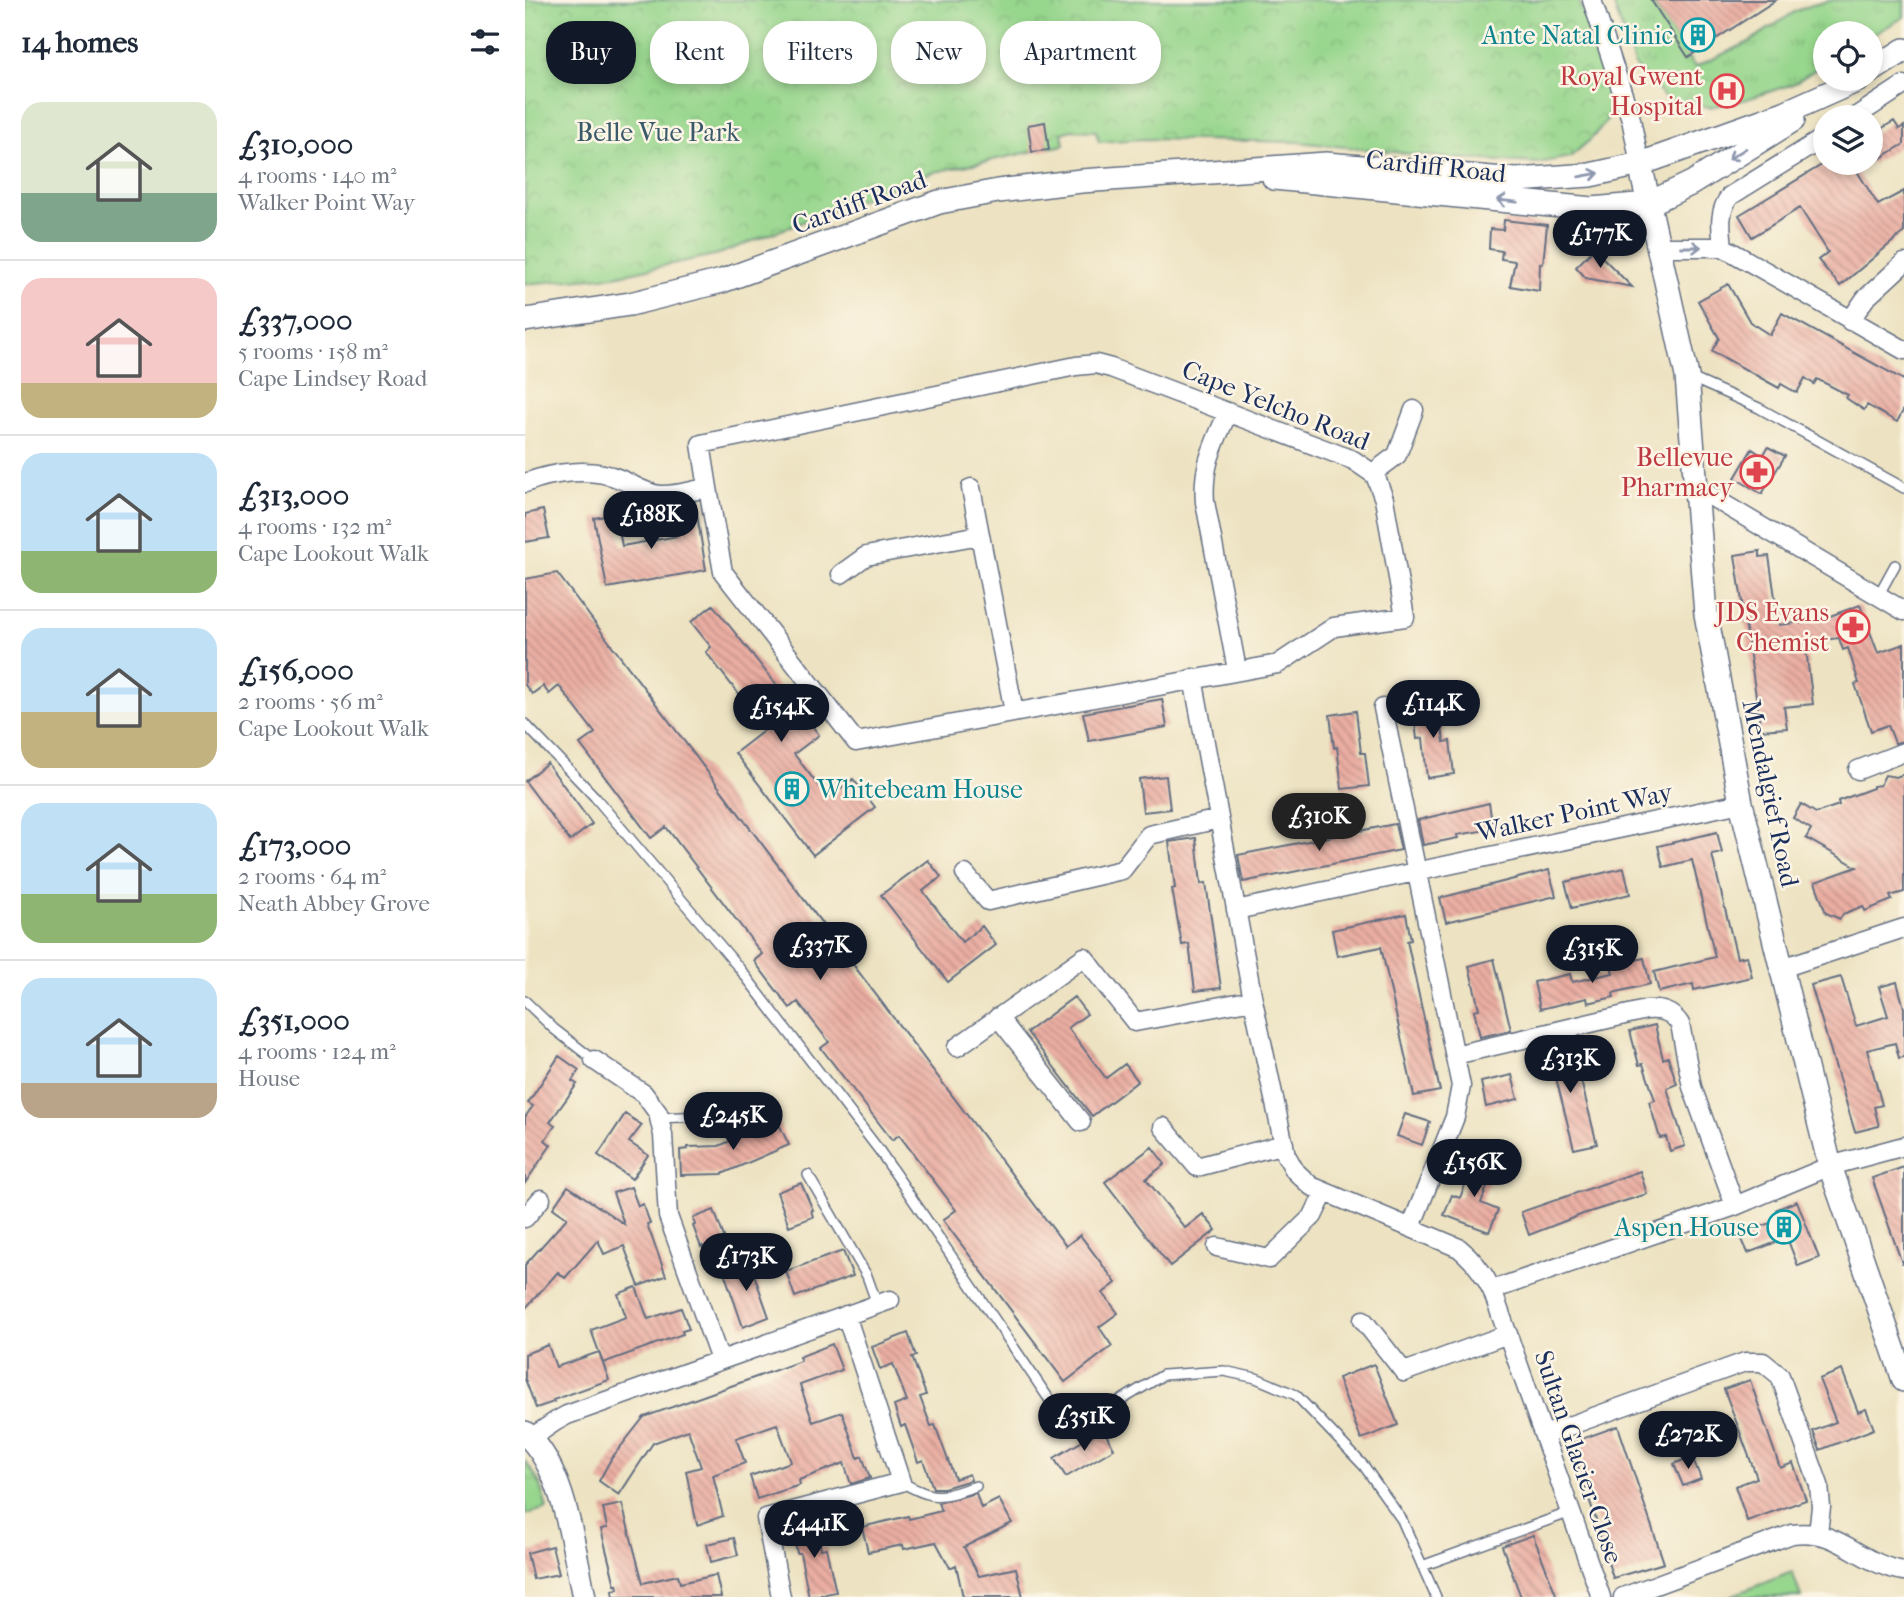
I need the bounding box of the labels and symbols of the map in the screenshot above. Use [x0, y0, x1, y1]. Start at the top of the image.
building icon: Ante Natal Clinic [1679, 16, 1717, 54]
place label: Ante Natal Clinic [1481, 20, 1673, 51]
place label: Royal Gwent Hospital [1560, 61, 1704, 122]
hospital icon: Royal Gwent Hospital [1708, 72, 1746, 110]
park label: Belle Vue Park [576, 117, 740, 148]
street label: Cardiff Road [1364, 144, 1508, 189]
one-way arrow [1728, 147, 1747, 162]
street label: Cardiff Road [788, 164, 931, 241]
one-way arrow [1577, 167, 1600, 181]
one-way arrow [1496, 195, 1519, 208]
pin: £177K [1551, 210, 1649, 270]
one-way arrow [1679, 240, 1702, 254]
street label: Cape Yelcho Road [1177, 354, 1375, 458]
place label: Bellevue Pharmacy [1621, 442, 1734, 503]
pharmacy icon: Bellevue Pharmacy [1738, 453, 1776, 491]
pin: £188K [602, 491, 700, 551]
place label: JDS Evans Chemist [1713, 597, 1830, 658]
pharmacy icon: JDS Evans Chemist [1834, 608, 1872, 646]
pin: £114K [1384, 680, 1482, 740]
pin: £154K [732, 684, 830, 744]
street label: Mendalgief Road [1735, 696, 1806, 891]
building icon: Whitebeam House [773, 770, 811, 808]
place label: Whitebeam House [816, 774, 1023, 805]
street label: Walker Point Way [1472, 776, 1676, 849]
pin: £310K [1270, 794, 1368, 853]
pin: £337K [771, 922, 869, 982]
pin: £315K [1543, 926, 1641, 985]
pin: £313K [1521, 1036, 1619, 1095]
pin: £245K [684, 1092, 782, 1152]
pin: £156K [1425, 1140, 1523, 1199]
building icon: Aspen House [1765, 1208, 1803, 1246]
place label: Aspen House [1614, 1212, 1759, 1243]
pin: £173K [697, 1234, 795, 1293]
street label: Sultan Glacier Close [1528, 1347, 1630, 1568]
pin: £351K [1035, 1394, 1133, 1453]
pin: £272K [1639, 1412, 1737, 1471]
pin: £441K [765, 1500, 863, 1560]

